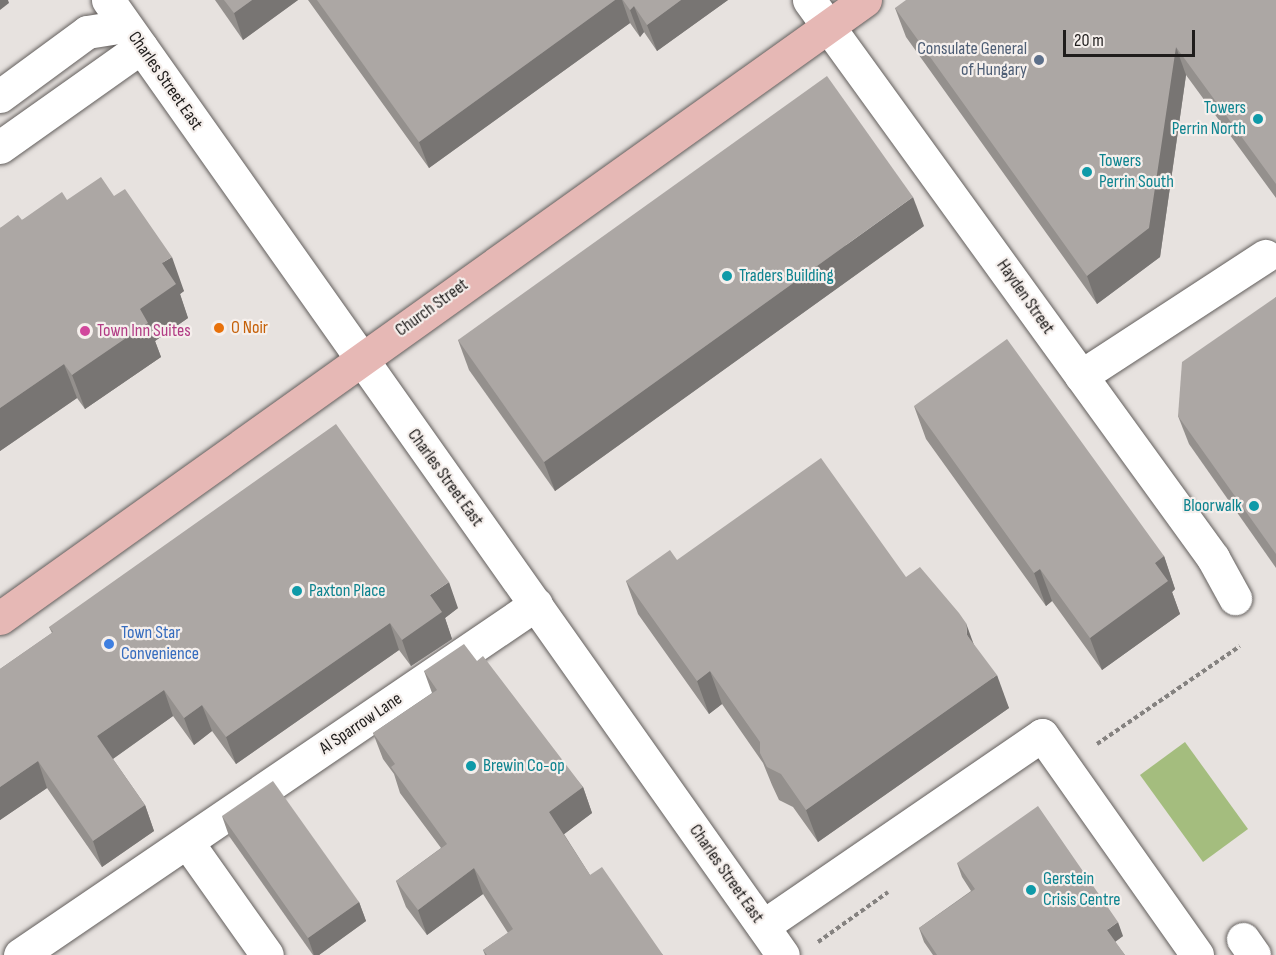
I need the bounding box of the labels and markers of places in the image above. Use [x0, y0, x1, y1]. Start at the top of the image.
place label: Consulate General of Hungary [917, 39, 1027, 82]
marker: Consulate General of Hungary [1032, 53, 1046, 67]
place label: Towers Perrin North [1172, 98, 1246, 140]
marker: Towers Perrin North [1251, 112, 1265, 126]
place label: Towers Perrin South [1099, 151, 1174, 194]
marker: Towers Perrin South [1080, 165, 1094, 179]
place label: Traders Building [739, 265, 834, 287]
marker: Traders Building [720, 269, 734, 283]
place label: O Noir [231, 317, 268, 339]
place label: Town Inn Suites [97, 320, 191, 342]
marker: O Noir [212, 321, 226, 335]
marker: Town Inn Suites [78, 324, 92, 338]
place label: Bloorwalk [1183, 495, 1242, 517]
marker: Bloorwalk [1247, 499, 1261, 513]
place label: Paxton Place [309, 580, 386, 602]
marker: Paxton Place [290, 584, 304, 598]
place label: Town Star Convenience [121, 623, 199, 666]
marker: Town Star Convenience [102, 637, 116, 651]
place label: Brewin Co-op [483, 755, 565, 777]
marker: Brewin Co-op [464, 759, 478, 773]
place label: Gerstein Crisis Centre [1043, 869, 1121, 912]
marker: Gerstein Crisis Centre [1024, 883, 1038, 897]

